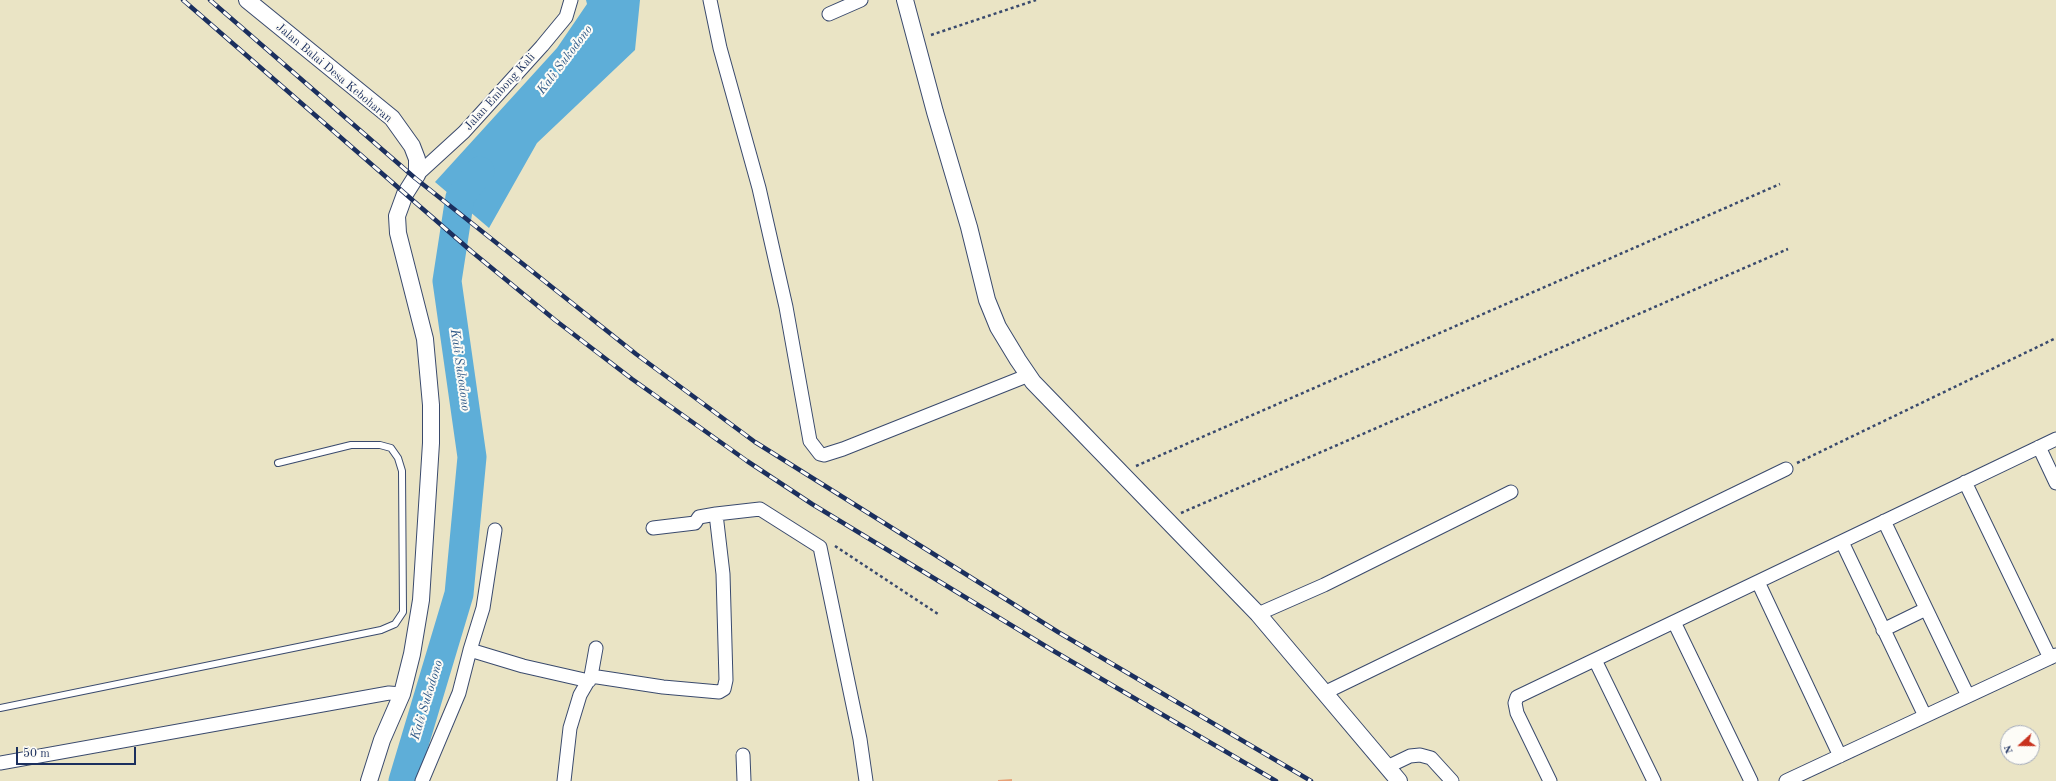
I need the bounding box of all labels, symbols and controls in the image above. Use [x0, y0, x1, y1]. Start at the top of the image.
street label: Jalan Balai Desa Keboharan [273, 20, 395, 126]
water label: Kali Sukodono [534, 22, 596, 98]
street label: Jalan Embong Kali [461, 50, 539, 134]
water label: Kali Sukodono [447, 328, 473, 412]
water label: Kali Sukodono [407, 658, 447, 742]
north arrow [2000, 725, 2040, 765]
scale bar [18, 739, 138, 765]
text: N [2003, 743, 2016, 755]
text: 50 m [23, 748, 50, 760]

